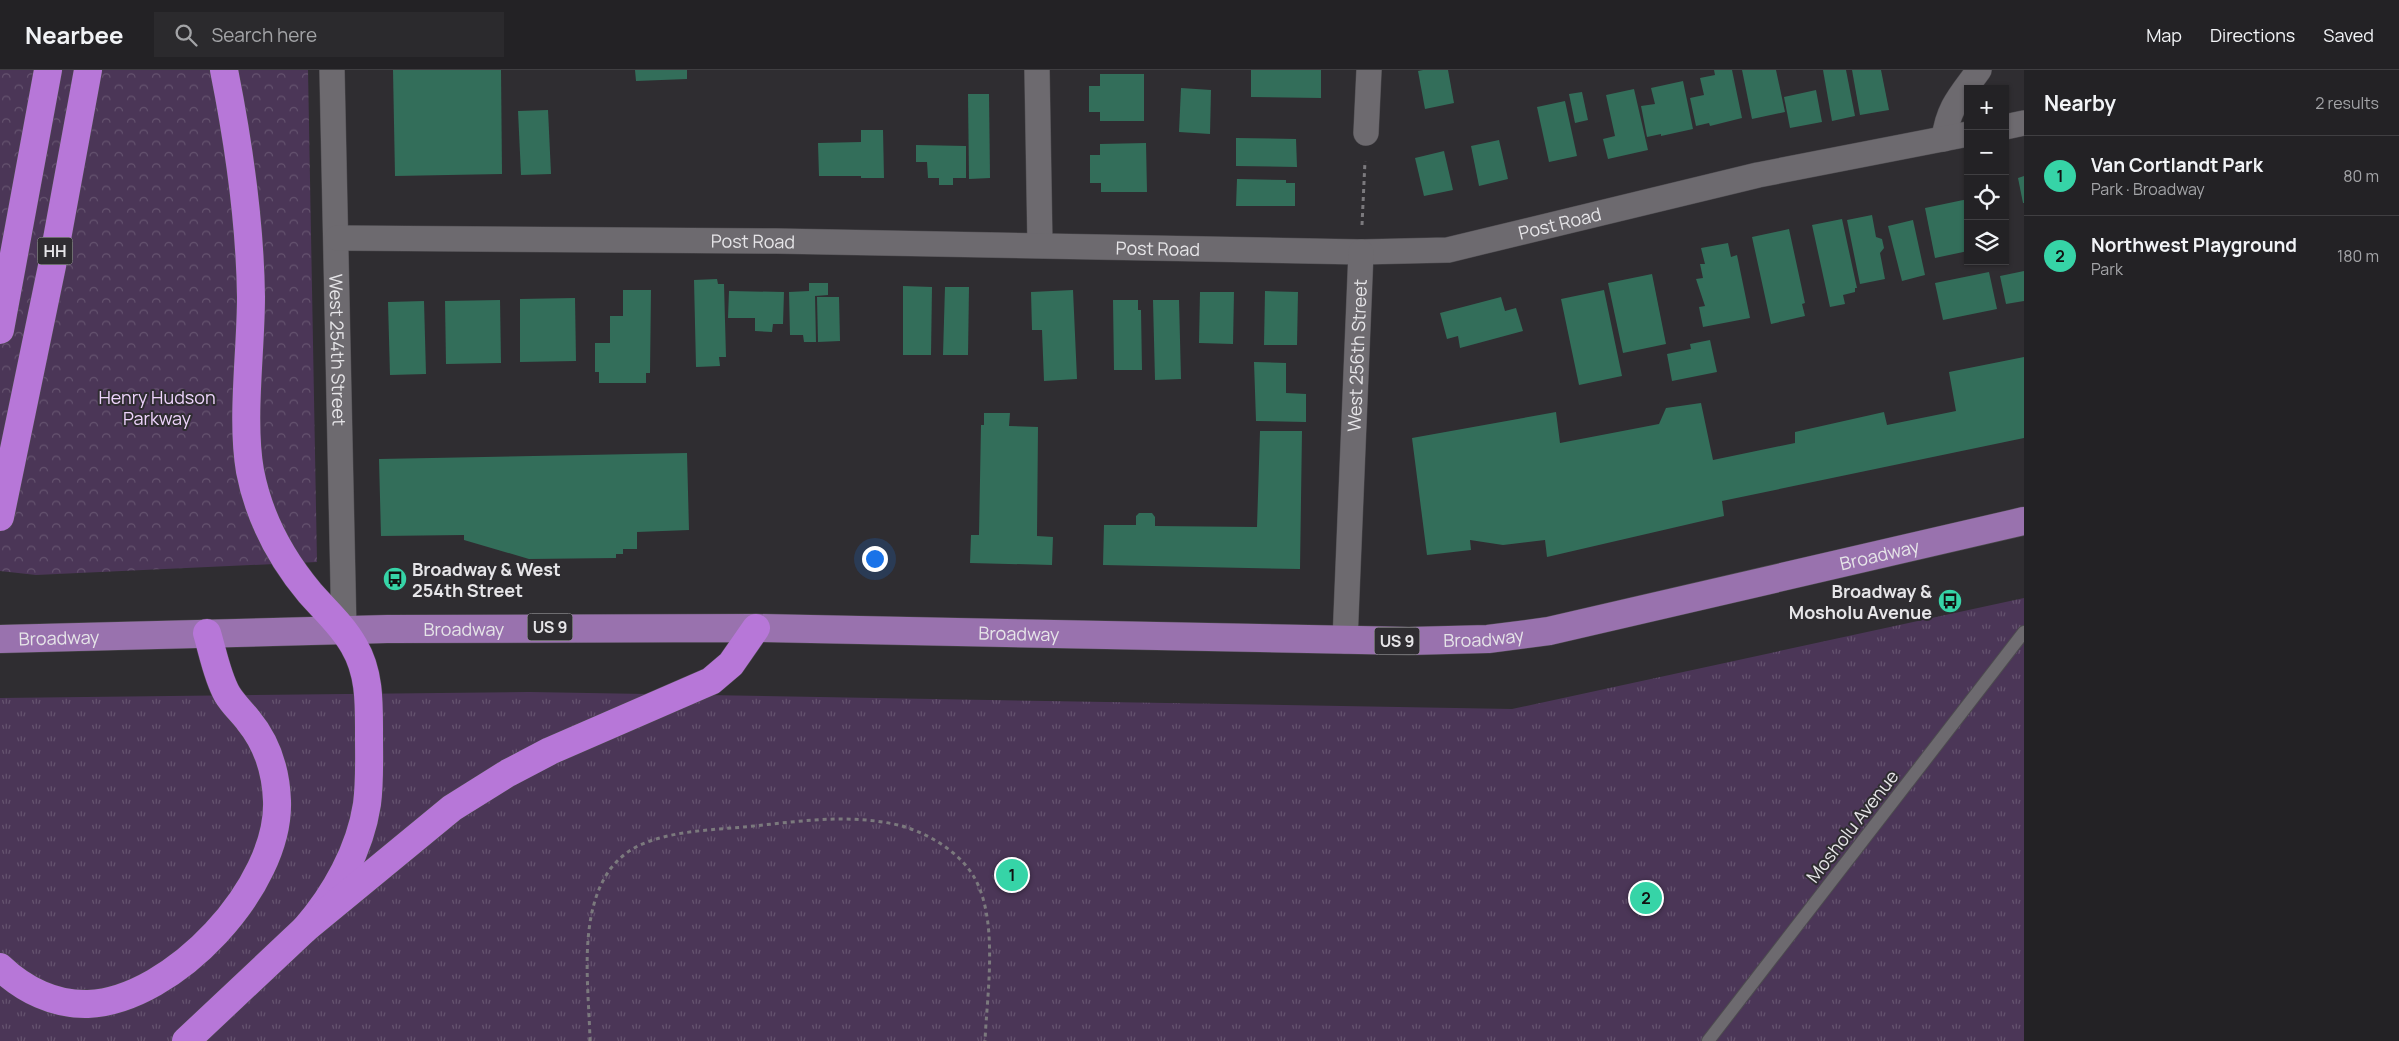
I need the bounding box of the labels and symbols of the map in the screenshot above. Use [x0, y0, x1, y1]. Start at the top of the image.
street label: Post Road [1516, 201, 1603, 245]
street label: Post Road [711, 229, 795, 253]
street label: Post Road [1116, 235, 1200, 261]
road number: HH [38, 238, 72, 265]
street label: West 254th Street [324, 274, 352, 426]
street label: West 256th Street [1342, 278, 1372, 432]
park label: Henry Hudson Parkway [98, 385, 216, 430]
street label: Broadway [1837, 534, 1922, 575]
your location [862, 546, 888, 572]
place label: Broadway & West 254th Street [412, 557, 561, 602]
bus stop icon: Broadway & West 254th Street [382, 566, 408, 592]
place label: Broadway & Mosholu Avenue [1789, 579, 1932, 624]
bus stop icon: Broadway & Mosholu Avenue [1937, 588, 1963, 614]
road number: US 9 [528, 614, 572, 640]
street label: Broadway [423, 617, 505, 641]
street label: Broadway [978, 620, 1060, 646]
street label: Broadway [1443, 622, 1526, 652]
street label: Broadway [18, 624, 100, 651]
road number: US 9 [1374, 628, 1420, 654]
street label: Mosholu Avenue [1800, 765, 1904, 887]
pin: 1 [996, 856, 1028, 894]
pin: 2 [1630, 879, 1662, 917]

